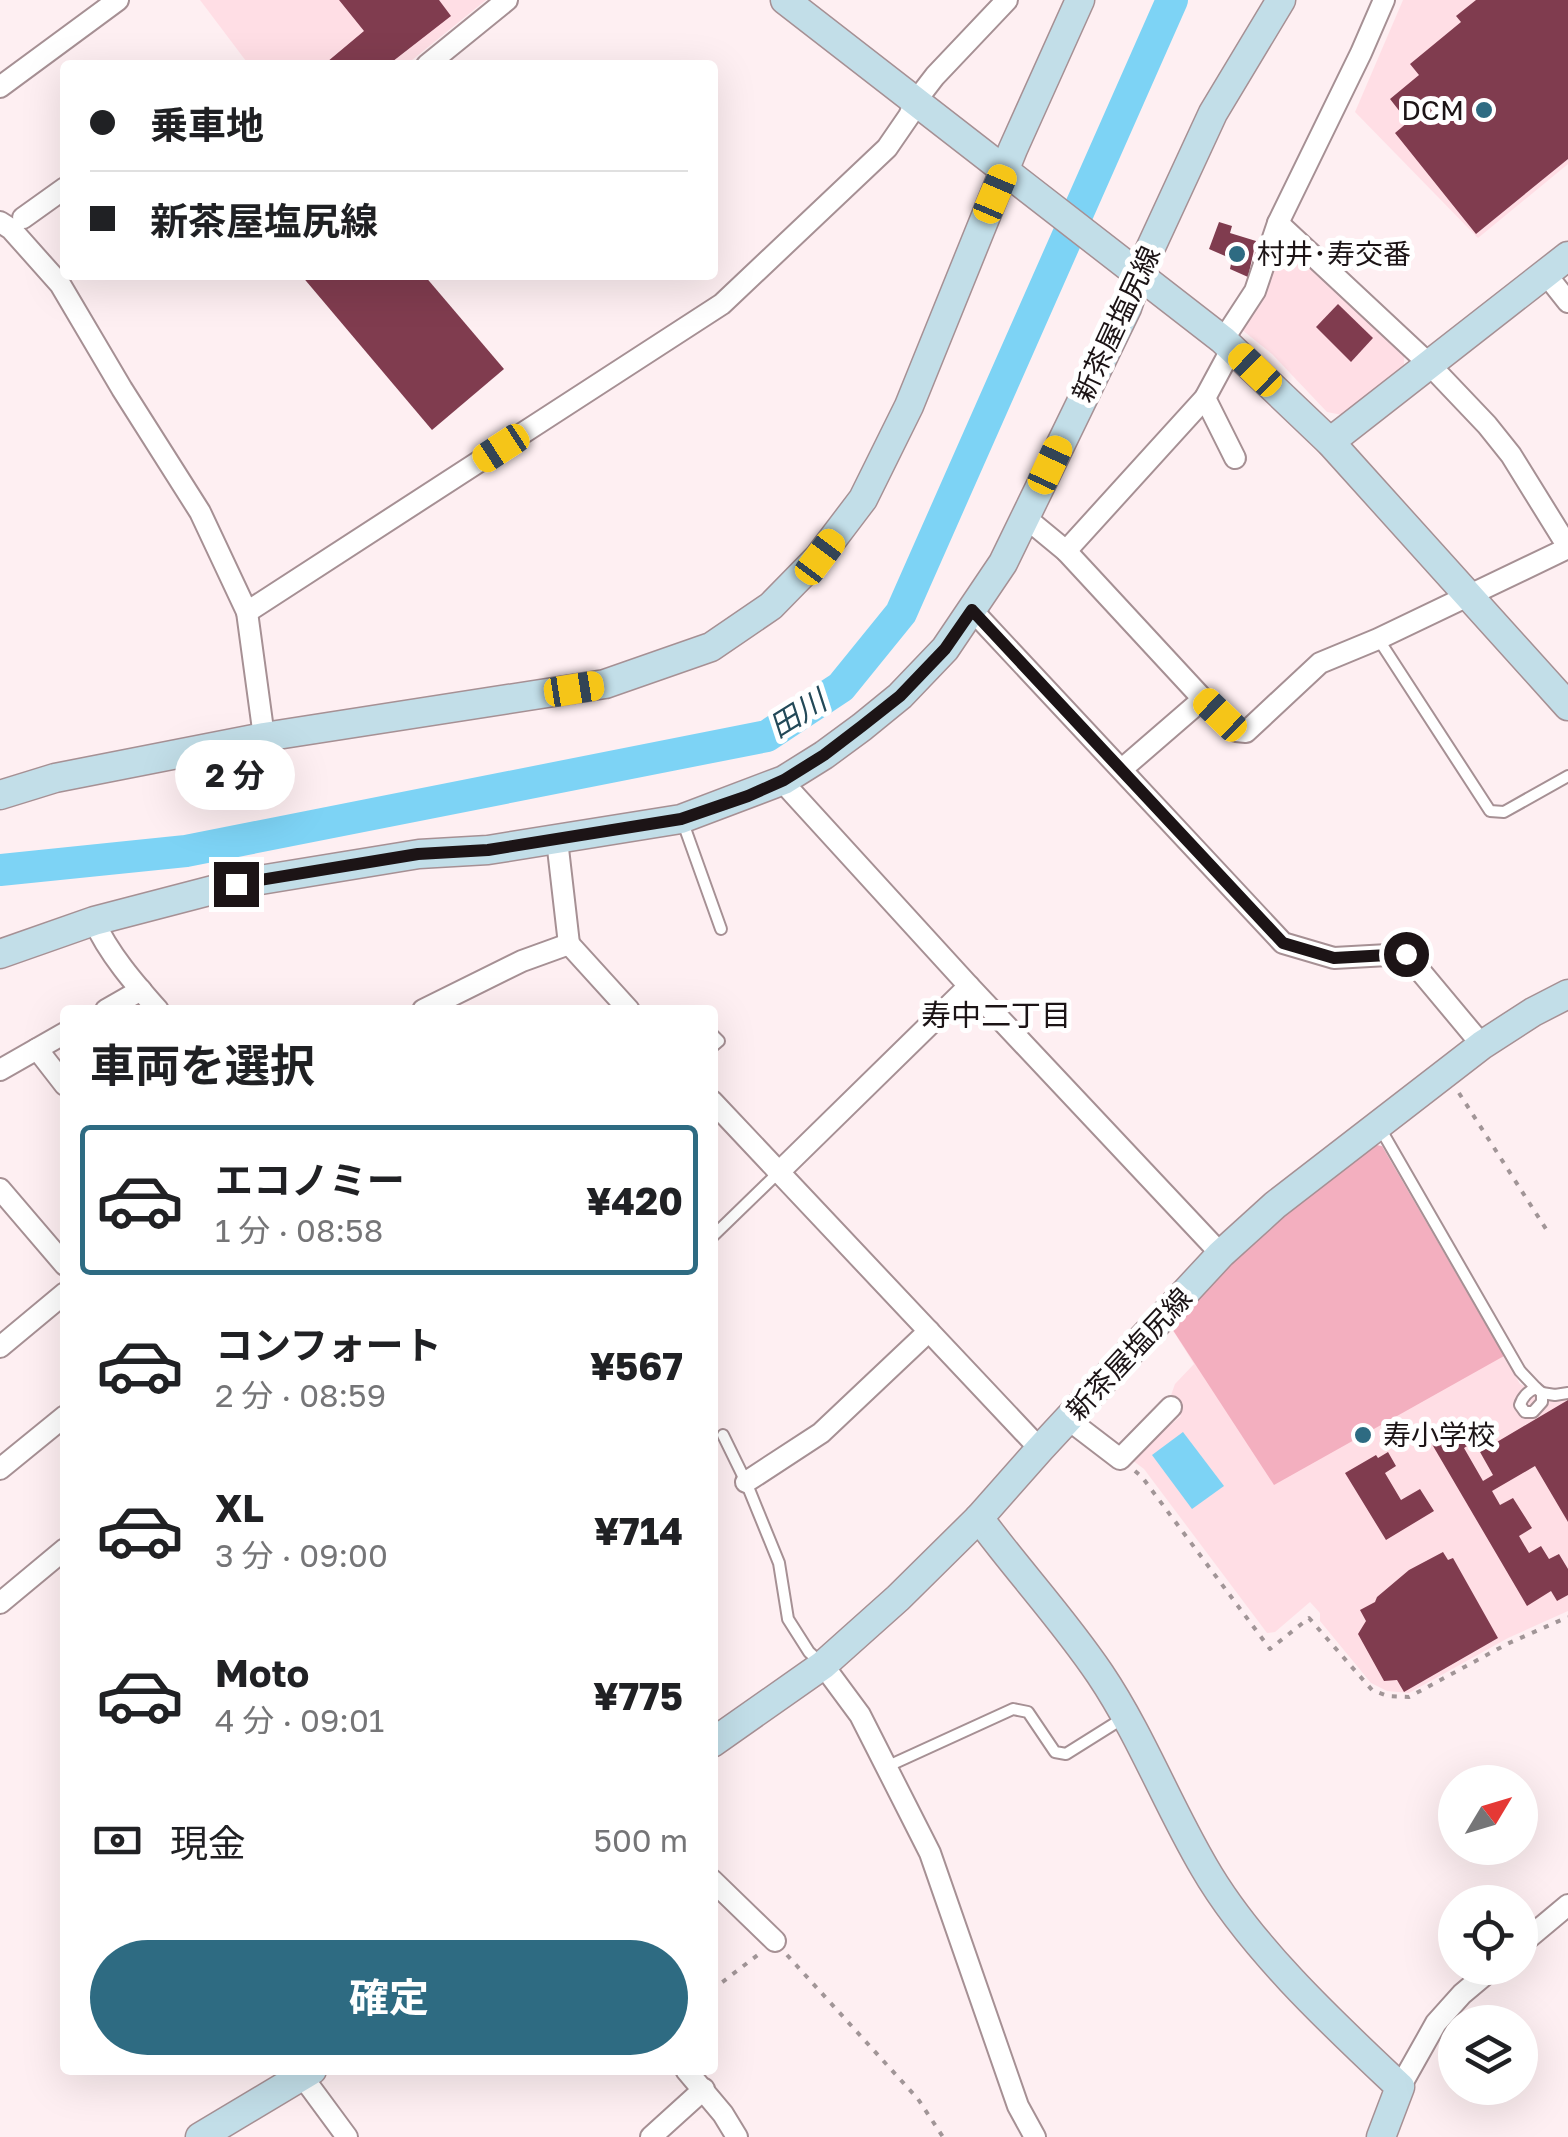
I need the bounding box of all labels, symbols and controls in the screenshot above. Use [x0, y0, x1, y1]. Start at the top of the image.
place label: DCM [1401, 93, 1464, 126]
marker: DCM [1473, 99, 1495, 121]
text: 乗車地 [150, 102, 264, 147]
car [969, 161, 1021, 227]
text: 新茶屋塩尻線 [150, 198, 378, 243]
place label: 村井･寿交番 [1257, 237, 1411, 270]
street label: 新茶屋塩尻線 [1065, 241, 1166, 407]
marker: 村井･寿交番 [1226, 243, 1248, 265]
car [1223, 338, 1287, 402]
car [468, 419, 534, 477]
car [1024, 431, 1076, 499]
car [790, 524, 850, 590]
car [542, 669, 606, 709]
water label: 田川 [762, 680, 835, 744]
car [1188, 683, 1252, 747]
callout: 2 分 [176, 739, 296, 809]
text: 2 分 [205, 756, 265, 794]
route end [214, 862, 259, 907]
route start [1384, 932, 1429, 977]
district label: 寿中二丁目 [921, 997, 1071, 1033]
text: 車両を選択 [90, 1038, 315, 1092]
icon: car [95, 1155, 185, 1245]
text: エコノミー [215, 1157, 405, 1202]
text: ¥420 [586, 1178, 683, 1223]
text: 1 分 · 08:58 [215, 1211, 383, 1249]
street label: 新茶屋塩尻線 [1059, 1281, 1198, 1426]
icon: car [95, 1320, 185, 1410]
text: コンフォート [215, 1322, 442, 1367]
text: ¥567 [590, 1343, 683, 1388]
text: 2 分 · 08:59 [215, 1376, 386, 1414]
place label: 寿小学校 [1383, 1418, 1495, 1451]
marker: 寿小学校 [1352, 1424, 1374, 1446]
icon: car [95, 1485, 185, 1575]
text: XL [215, 1485, 264, 1530]
text: ¥714 [594, 1508, 683, 1553]
text: 3 分 · 09:00 [215, 1536, 388, 1574]
icon: car [95, 1650, 185, 1740]
text: Moto [215, 1650, 309, 1695]
text: ¥775 [593, 1673, 683, 1718]
text: 4 分 · 09:01 [215, 1701, 384, 1739]
north arrow [1438, 1765, 1538, 1865]
map controls [1438, 1765, 1538, 2105]
icon: cash [90, 1813, 145, 1868]
text: 現金 [170, 1820, 246, 1865]
text: 500 m [593, 1821, 688, 1859]
button: locate [1438, 1885, 1538, 1985]
button: 確定 [90, 1940, 688, 2055]
button: layers [1438, 2005, 1538, 2105]

